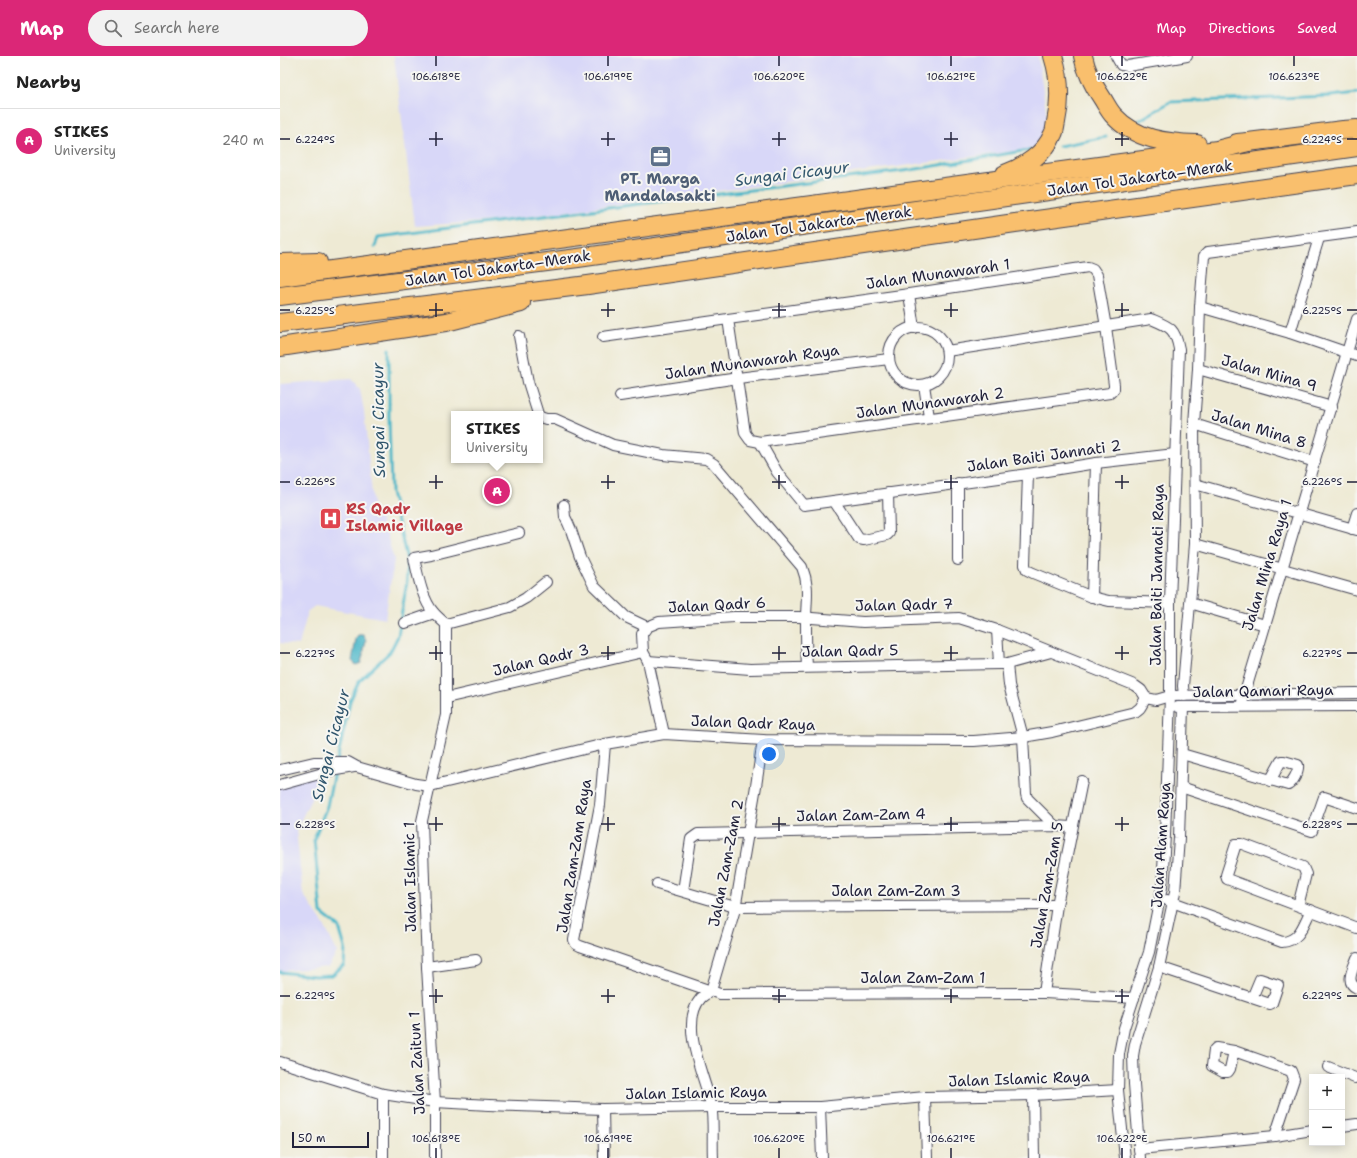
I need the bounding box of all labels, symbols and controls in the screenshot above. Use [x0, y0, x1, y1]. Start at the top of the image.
search box [88, 10, 368, 46]
text: Map [20, 16, 64, 41]
icon: search [102, 17, 124, 39]
text: Search here [134, 18, 220, 38]
text: Map [1157, 19, 1187, 37]
text: Directions [1209, 19, 1275, 37]
text: Saved [1297, 19, 1337, 37]
text: 106.618°E [412, 70, 460, 83]
text: 106.619°E [584, 70, 632, 83]
text: 106.620°E [753, 70, 805, 83]
text: 106.621°E [927, 70, 975, 83]
text: 106.622°E [1096, 70, 1148, 83]
text: 106.623°E [1268, 70, 1320, 83]
text: Nearby [16, 71, 81, 93]
text: STIKES [54, 122, 108, 142]
text: A [24, 132, 34, 149]
text: 240 m [222, 132, 264, 149]
text: 6.224°S [295, 133, 335, 146]
text: 6.224°S [1302, 133, 1342, 146]
text: University [54, 142, 116, 159]
office icon: PT. Marga Mandalasakti [647, 143, 673, 169]
street label: Jalan Tol Jakarta–Merak [1046, 155, 1234, 201]
water label: Sungai Cicayur [734, 156, 851, 191]
place label: PT. Marga Mandalasakti [604, 169, 716, 206]
street label: Jalan Tol Jakarta–Merak [725, 201, 913, 247]
street label: Jalan Tol Jakarta–Merak [404, 245, 592, 291]
street label: Jalan Munawarah 1 [865, 254, 1011, 294]
text: 6.225°S [295, 304, 335, 317]
text: 6.225°S [1302, 304, 1342, 317]
street label: Jalan Munawarah Raya [664, 340, 841, 384]
street label: Jalan Mina 9 [1219, 350, 1319, 396]
water label: Sungai Cicayur [367, 362, 390, 478]
street label: Jalan Munawarah 2 [855, 383, 1005, 423]
street label: Jalan Mina 8 [1209, 405, 1309, 453]
popup [451, 411, 543, 463]
text: STIKES [466, 419, 520, 439]
street label: Jalan Baiti Jannati 2 [966, 435, 1122, 477]
text: University [466, 439, 528, 456]
text: 6.226°S [295, 475, 335, 488]
text: 6.226°S [1302, 475, 1342, 488]
pin: A [484, 476, 510, 506]
street label: Jalan Baiti Jannati Raya [1145, 483, 1169, 666]
street label: Jalan Mina Raya 1 [1237, 497, 1297, 633]
place label: RS Qadr Islamic Village [346, 499, 463, 536]
hospital icon: RS Qadr Islamic Village [317, 505, 343, 531]
street label: Jalan Qadr 6 [667, 592, 767, 618]
street label: Jalan Qadr 7 [855, 594, 953, 616]
street label: Jalan Qadr 3 [491, 639, 591, 681]
street label: Jalan Qadr 5 [801, 640, 899, 662]
text: 6.227°S [295, 647, 335, 660]
text: 6.227°S [1302, 647, 1342, 660]
street label: Jalan Qamari Raya [1192, 680, 1334, 702]
water label: Sungai Cicayur [306, 686, 355, 804]
street label: Jalan Qadr Raya [690, 711, 816, 735]
your location [759, 744, 779, 764]
street label: Jalan Zam-Zam Raya [552, 777, 596, 935]
street label: Jalan Alam Raya [1147, 781, 1175, 908]
street label: Jalan Zam-Zam 2 [704, 798, 748, 928]
street label: Jalan Zam-Zam 4 [796, 804, 926, 826]
text: 6.228°S [295, 818, 335, 831]
text: 6.228°S [1302, 818, 1342, 831]
street label: Jalan Zam-Zam 5 [1026, 820, 1068, 950]
street label: Jalan Islamic 1 [399, 821, 421, 933]
street label: Jalan Zam-Zam 3 [831, 881, 961, 901]
street label: Jalan Zam-Zam 1 [860, 968, 986, 988]
text: 6.229°S [295, 989, 335, 1002]
text: 6.229°S [1302, 989, 1342, 1002]
street label: Jalan Zaitun 1 [404, 1011, 430, 1115]
street label: Jalan Islamic Raya [948, 1067, 1091, 1091]
map controls [1309, 1074, 1345, 1146]
button: + [1309, 1074, 1345, 1110]
street label: Jalan Islamic Raya [625, 1082, 768, 1104]
button: − [1309, 1110, 1345, 1146]
scale bar [292, 1130, 369, 1149]
text: 50 m [298, 1131, 326, 1146]
text: 106.618°E [412, 1132, 460, 1145]
text: 106.619°E [584, 1132, 632, 1145]
text: 106.620°E [753, 1132, 805, 1145]
text: 106.621°E [927, 1132, 975, 1145]
text: 106.622°E [1096, 1132, 1148, 1145]

